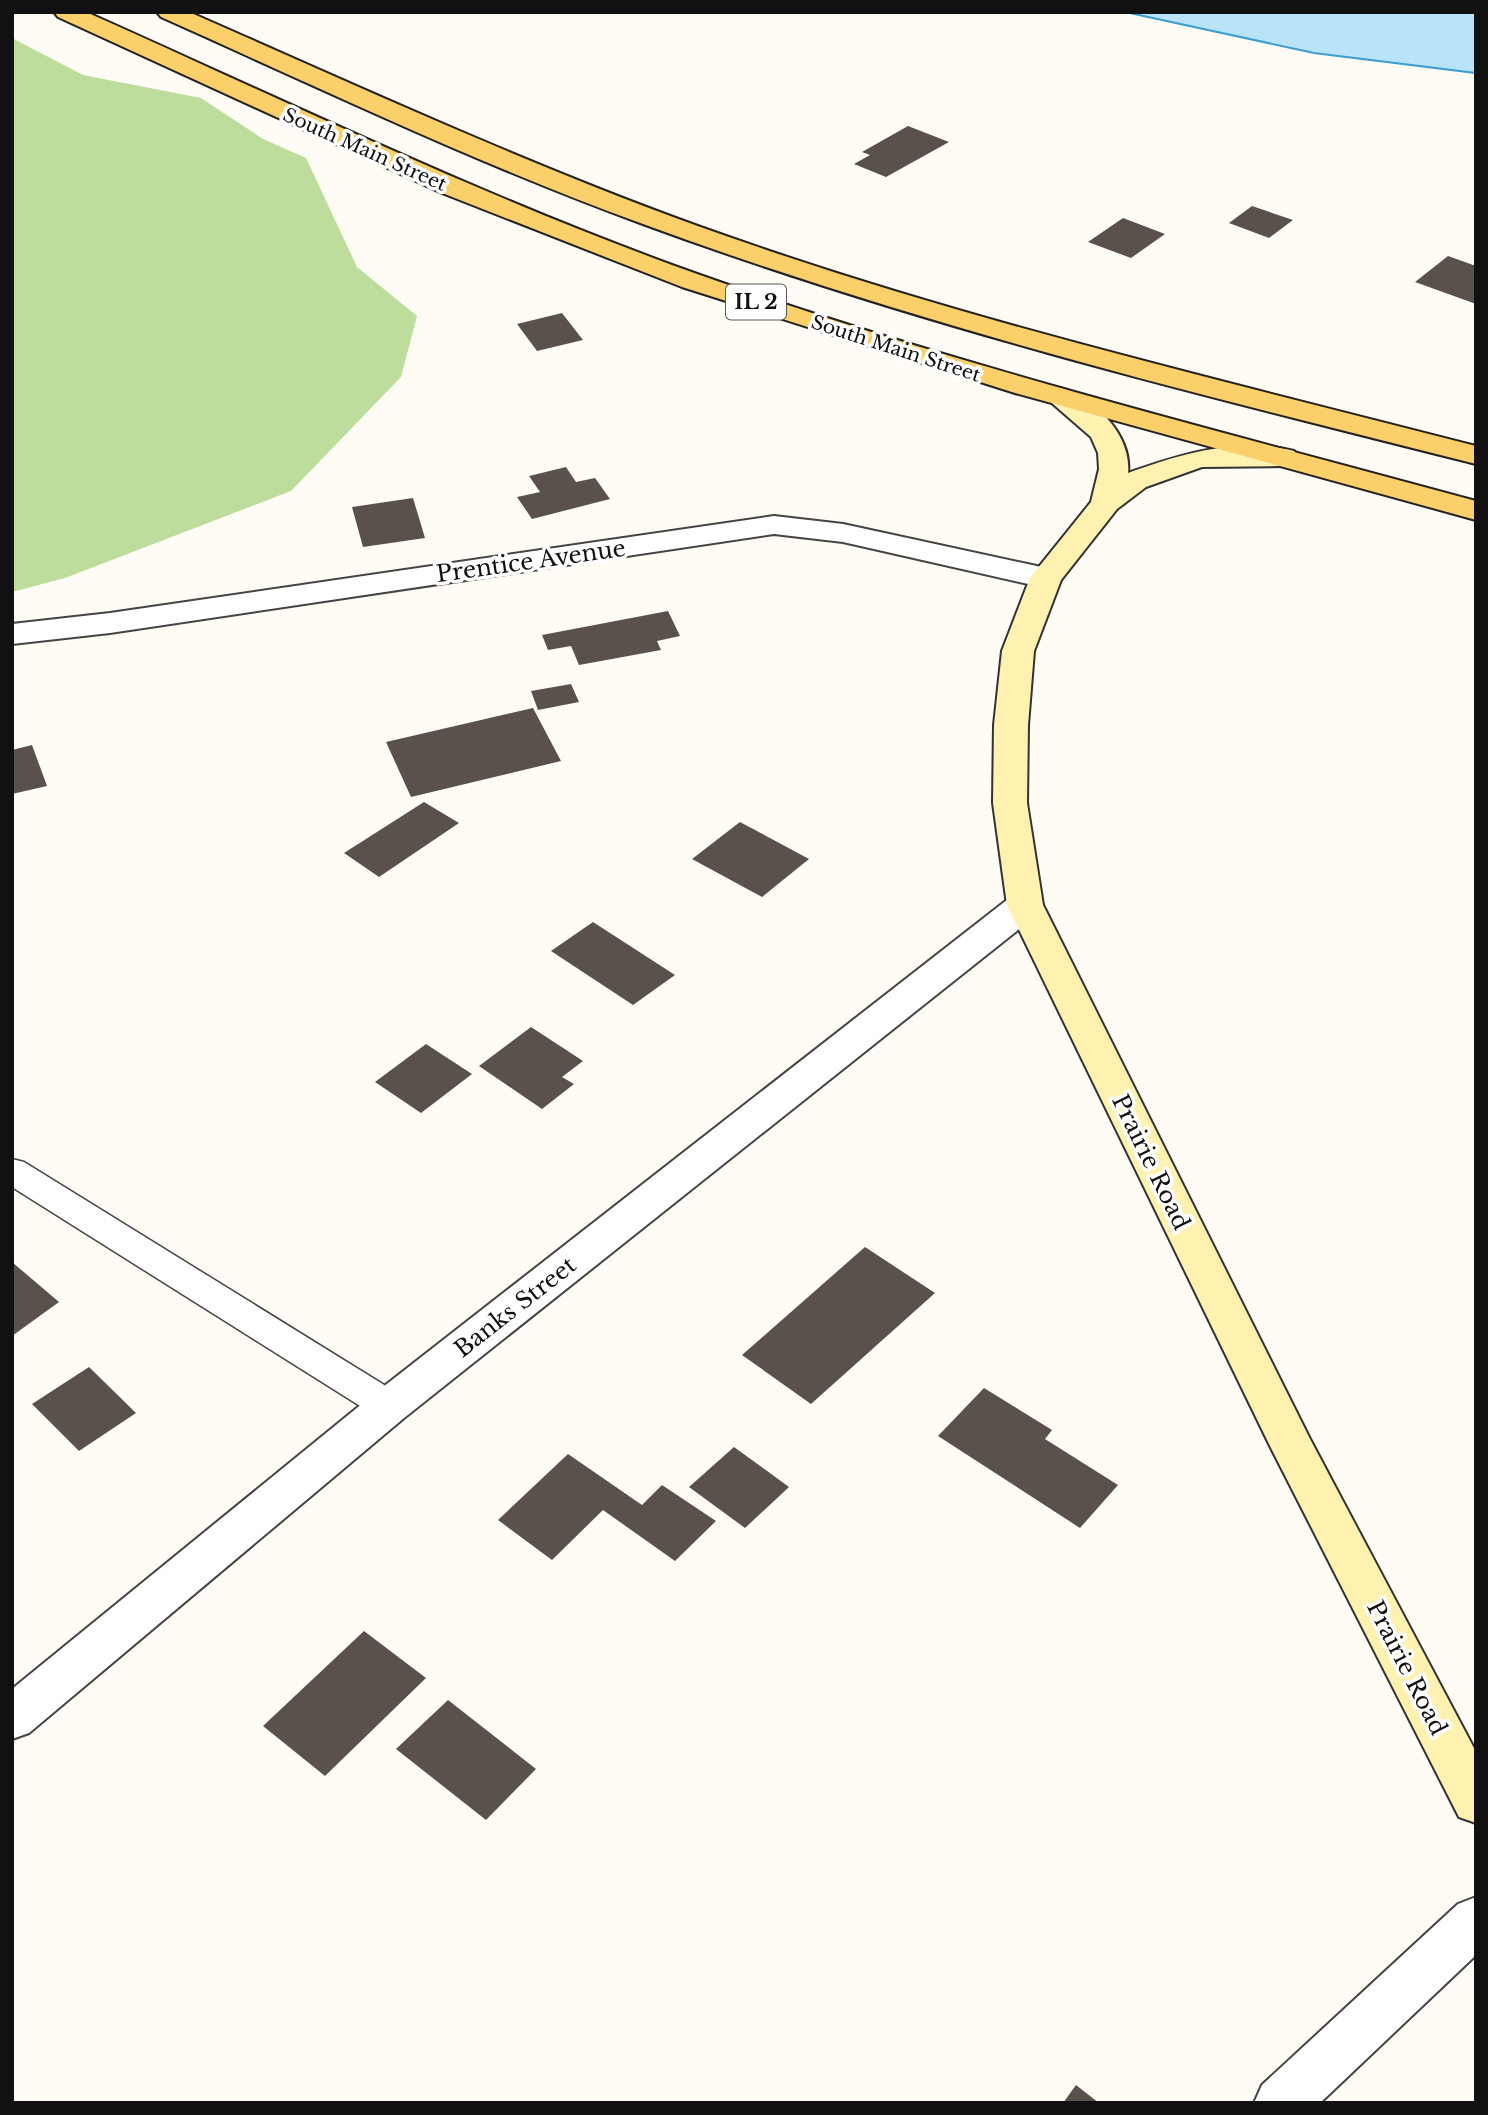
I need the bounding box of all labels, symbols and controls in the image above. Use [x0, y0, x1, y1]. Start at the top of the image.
street label: South Main Street [279, 103, 451, 196]
road number: IL 2 [726, 284, 786, 320]
street label: South Main Street [808, 310, 984, 387]
street label: Prentice Avenue [435, 534, 627, 588]
street label: Prairie Road [1106, 1090, 1196, 1234]
street label: Banks Street [449, 1251, 582, 1363]
street label: Prairie Road [1361, 1596, 1453, 1740]

